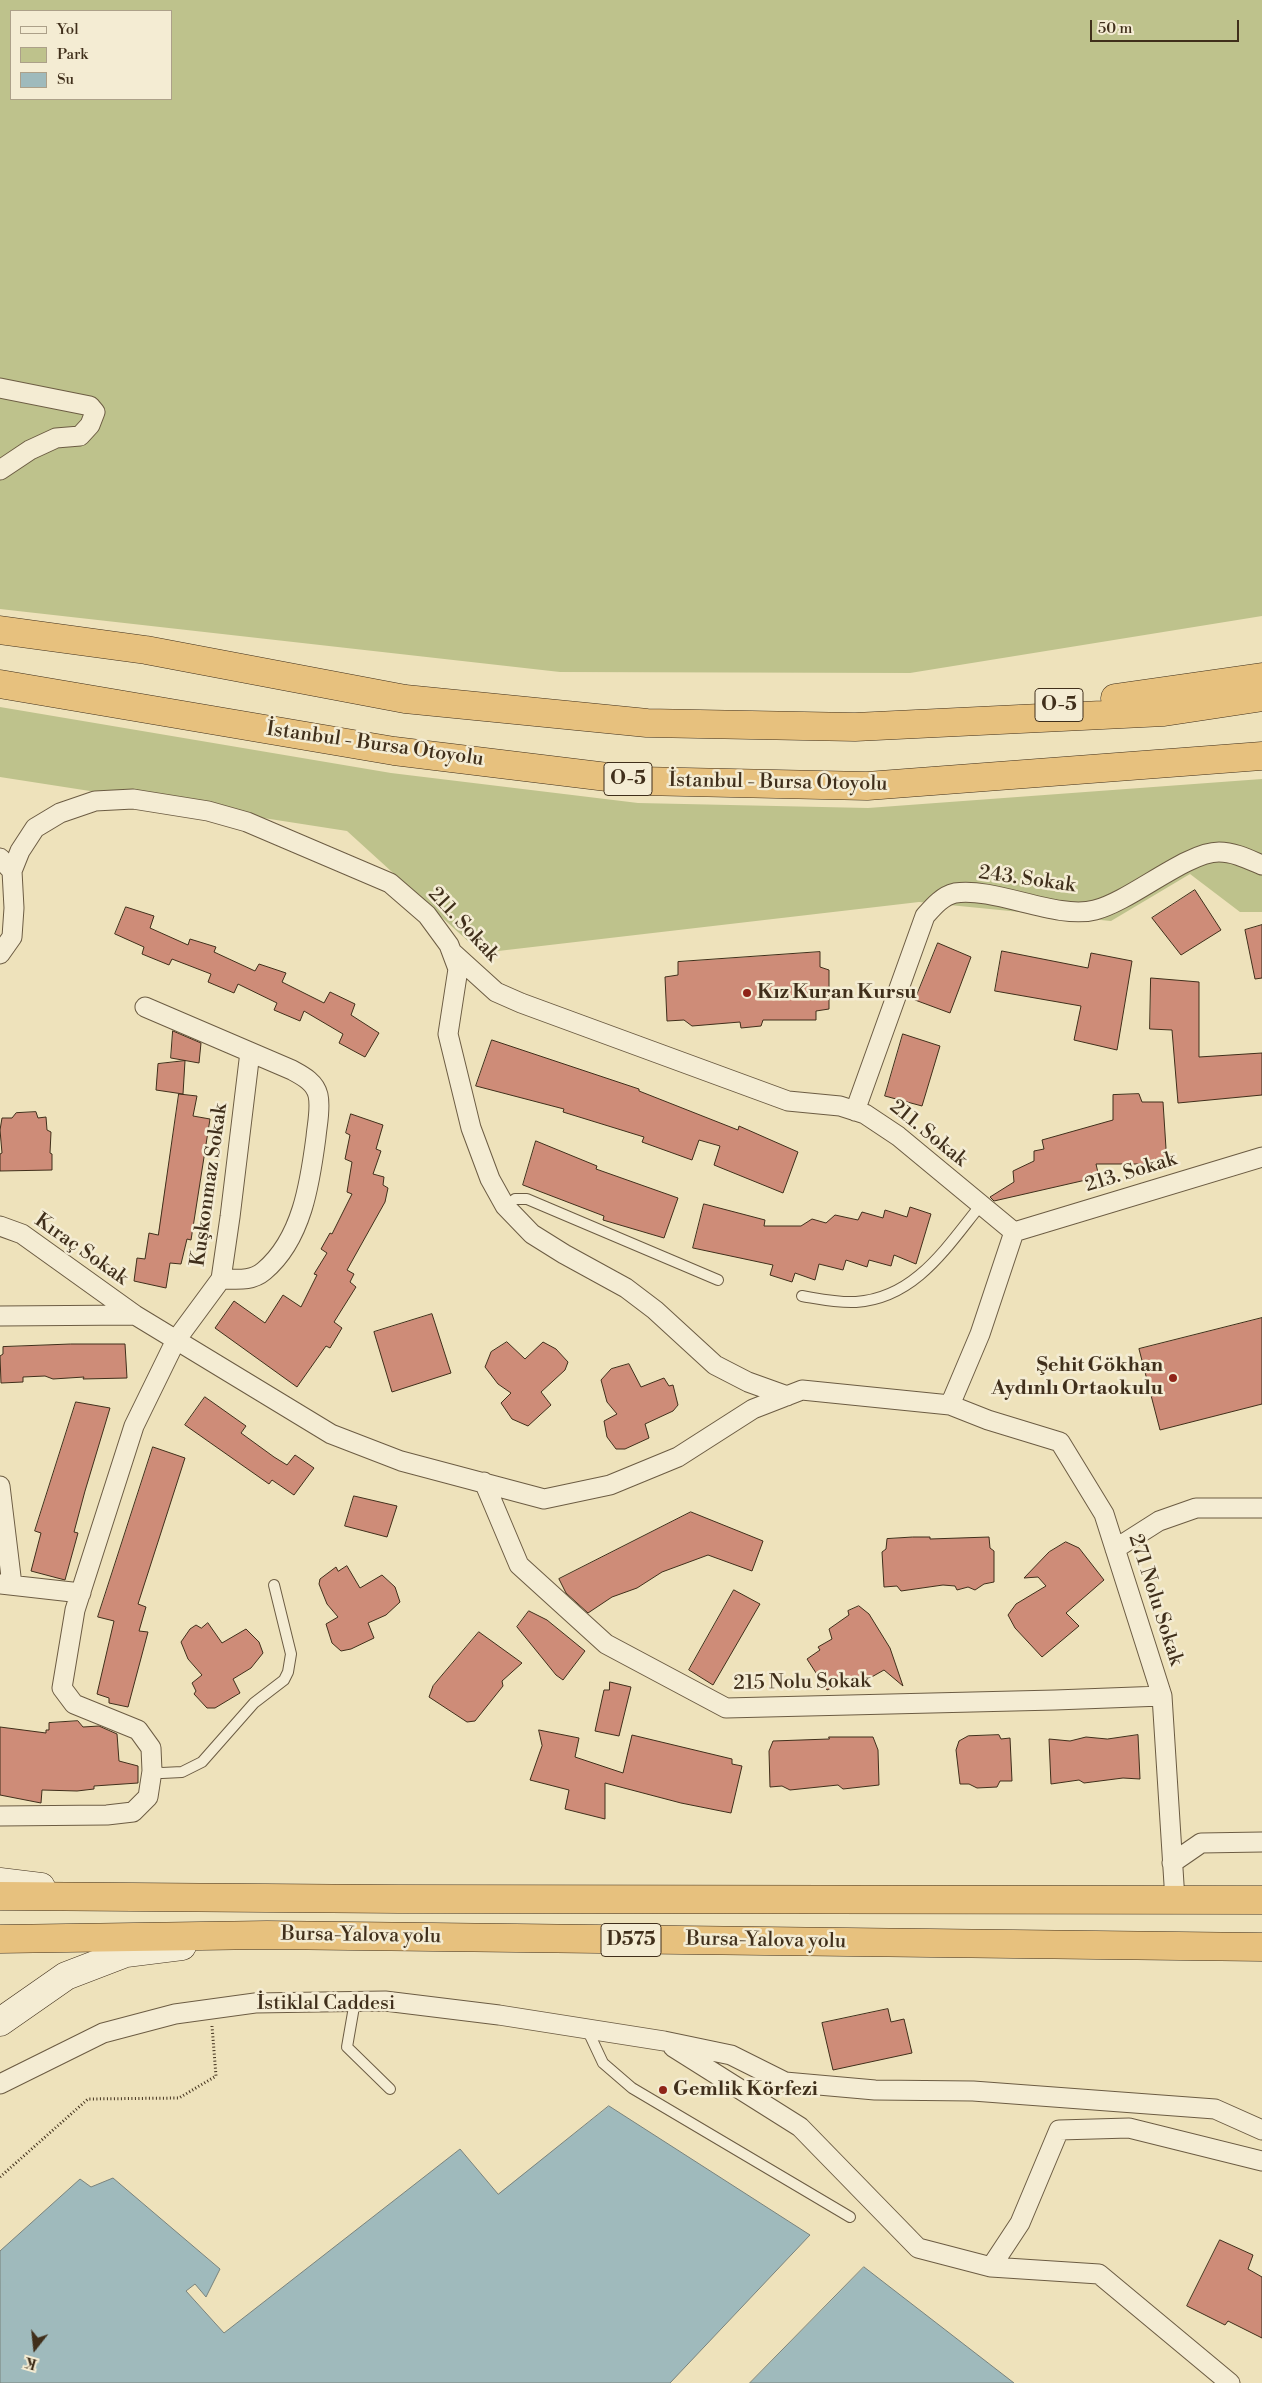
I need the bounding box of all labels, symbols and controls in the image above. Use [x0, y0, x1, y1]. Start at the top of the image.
legend [10, 10, 172, 100]
scale bar [1092, 10, 1241, 42]
text: 50 m [1098, 19, 1132, 38]
text: Yol [57, 20, 79, 39]
text: Park [57, 45, 88, 64]
text: Su [57, 70, 74, 89]
road number: O-5 [1035, 688, 1083, 722]
street label: İstanbul - Bursa Otoyolu [265, 718, 485, 772]
road number: O-5 [604, 762, 652, 796]
street label: İstanbul - Bursa Otoyolu [668, 769, 888, 797]
street label: 243. Sokak [977, 861, 1077, 899]
street label: 211. Sokak [423, 883, 503, 967]
place label: Kız Kuran Kursu [757, 981, 916, 1005]
marker: Kız Kuran Kursu [741, 987, 753, 999]
street label: 211. Sokak [884, 1095, 972, 1173]
street label: Kuşkonmaz Sokak [187, 1102, 233, 1268]
street label: 213. Sokak [1082, 1148, 1180, 1198]
street label: Kıraç Sokak [30, 1209, 132, 1291]
place label: Şehit Gökhan Aydınlı Ortaokulu [991, 1354, 1163, 1401]
marker: Şehit Gökhan Aydınlı Ortaokulu [1167, 1372, 1179, 1384]
street label: 271 Nolu Sokak [1122, 1531, 1188, 1669]
street label: 215 Nolu Sokak [733, 1670, 871, 1696]
street label: Bursa-Yalova yolu [281, 1923, 441, 1949]
road number: D575 [601, 1924, 661, 1956]
street label: Bursa-Yalova yolu [686, 1928, 846, 1954]
street label: İstiklal Caddesi [257, 1992, 395, 2016]
place label: Gemlik Körfezi [673, 2078, 818, 2102]
marker: Gemlik Körfezi [657, 2084, 669, 2096]
north arrow [10, 2323, 60, 2373]
text: K [23, 2352, 39, 2373]

